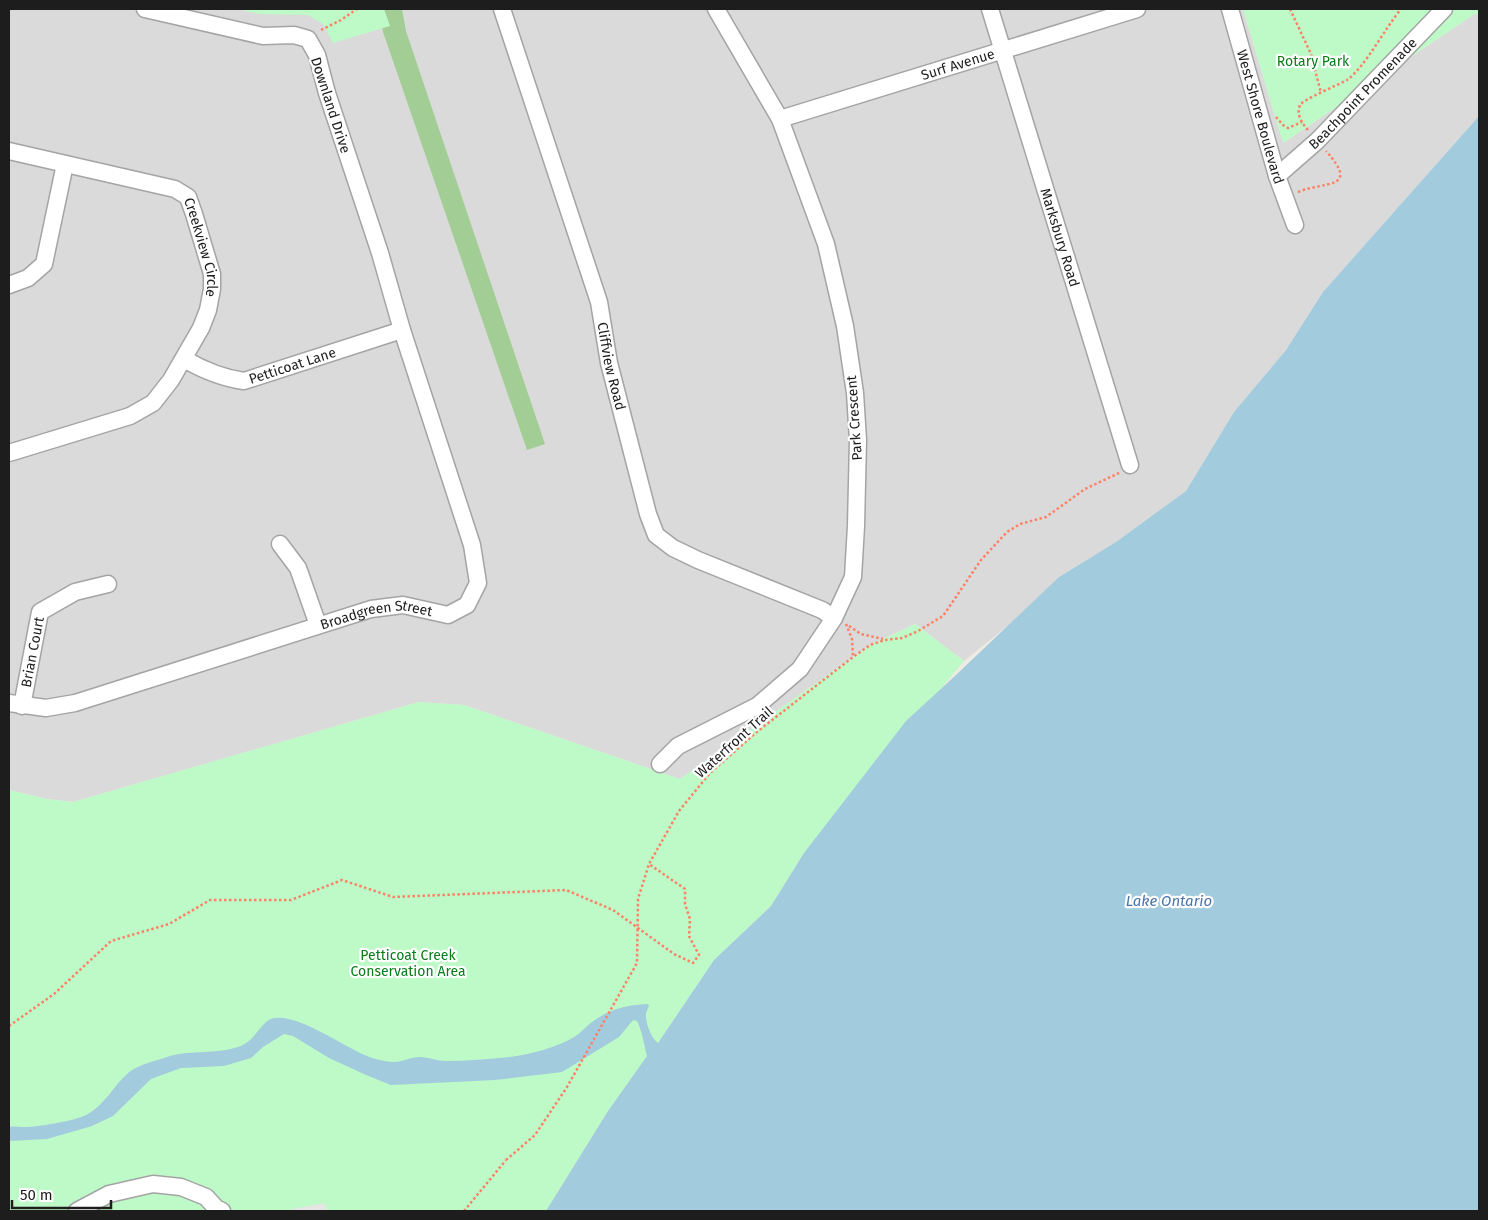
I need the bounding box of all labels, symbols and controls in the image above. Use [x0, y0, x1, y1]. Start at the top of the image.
street label: Beachpoint Promenade [1305, 34, 1421, 153]
street label: Surf Avenue [919, 45, 997, 84]
street label: West Shore Boulevard [1233, 48, 1287, 187]
park label: Rotary Park [1277, 53, 1350, 70]
street label: Downland Drive [307, 55, 354, 155]
street label: Marksbury Road [1037, 186, 1083, 289]
street label: Creekview Circle [180, 195, 220, 298]
street label: Cliffview Road [593, 321, 629, 412]
street label: Petticoat Lane [247, 344, 338, 388]
street label: Park Crescent [843, 374, 866, 461]
street label: Broadgreen Street [318, 597, 435, 634]
street label: Brian Court [18, 614, 48, 689]
street label: Waterfront Trail [692, 703, 777, 782]
water label: Lake Ontario [1126, 892, 1212, 910]
park label: Petticoat Creek Conservation Area [351, 947, 466, 980]
scale bar [12, 1178, 111, 1210]
text: 50 m [20, 1186, 53, 1204]

